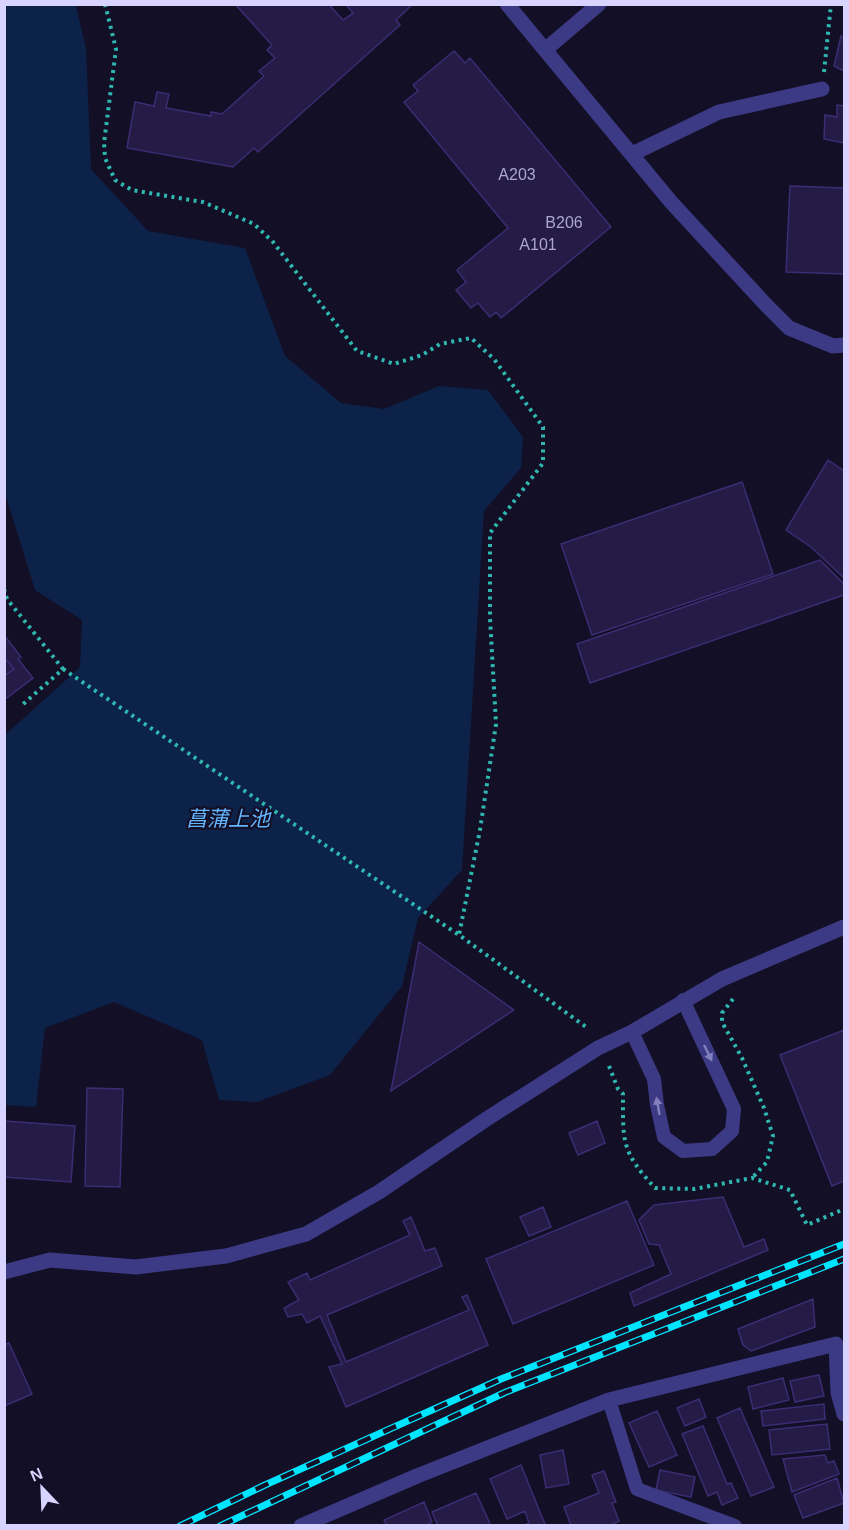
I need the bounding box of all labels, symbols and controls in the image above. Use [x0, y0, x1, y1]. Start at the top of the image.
house number: A203 [498, 166, 536, 183]
house number: B206 [545, 214, 583, 231]
house number: A101 [519, 236, 557, 253]
water label: 菖蒲上池 [186, 807, 272, 830]
one-way arrow [703, 1045, 712, 1062]
one-way arrow [653, 1096, 662, 1115]
north arrow [12, 1458, 72, 1518]
text: N [28, 1465, 45, 1485]

